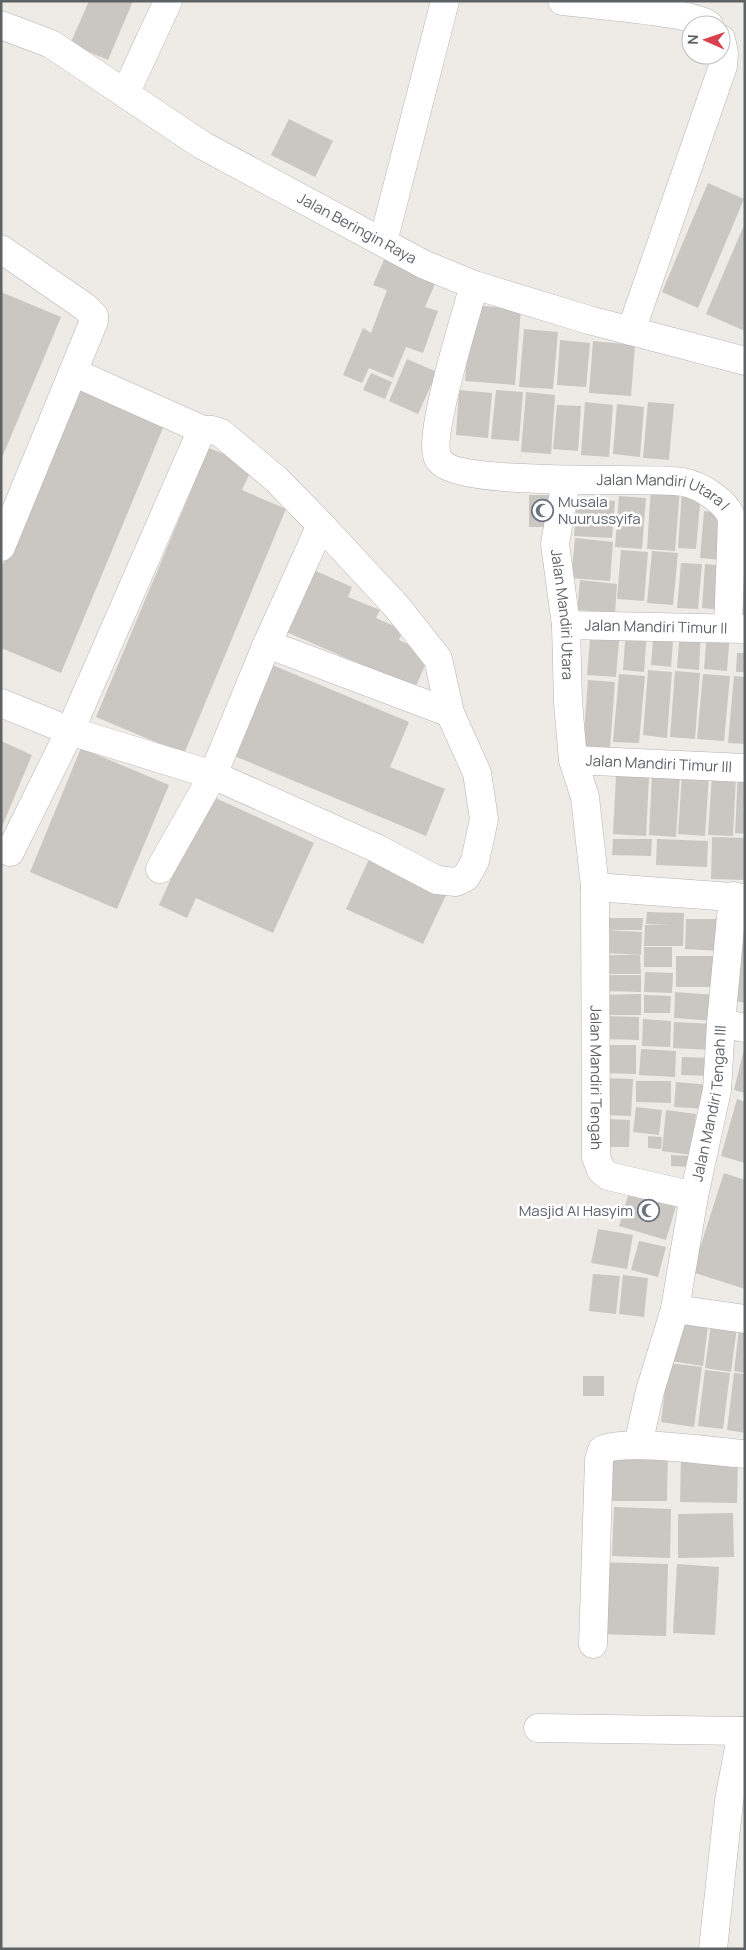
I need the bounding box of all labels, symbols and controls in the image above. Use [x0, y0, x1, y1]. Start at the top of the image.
north arrow [681, 15, 731, 65]
text: N [683, 34, 702, 45]
street label: Jalan Beringin Raya [294, 187, 420, 269]
street label: Jalan Mandiri Utara I [596, 469, 735, 515]
place label: Musala Nuurussyifa [558, 491, 641, 529]
mosque icon: Musala Nuurussyifa [530, 499, 554, 523]
street label: Jalan Mandiri Utara [546, 548, 578, 680]
street label: Jalan Mandiri Timur II [584, 614, 728, 639]
street label: Jalan Mandiri Timur III [585, 750, 733, 777]
street label: Jalan Mandiri Tengah [585, 1005, 607, 1150]
street label: Jalan Mandiri Tengah III [686, 1024, 731, 1183]
mosque icon: Masjid Al Hasyim [637, 1199, 661, 1223]
place label: Masjid Al Hasyim [519, 1200, 633, 1221]

